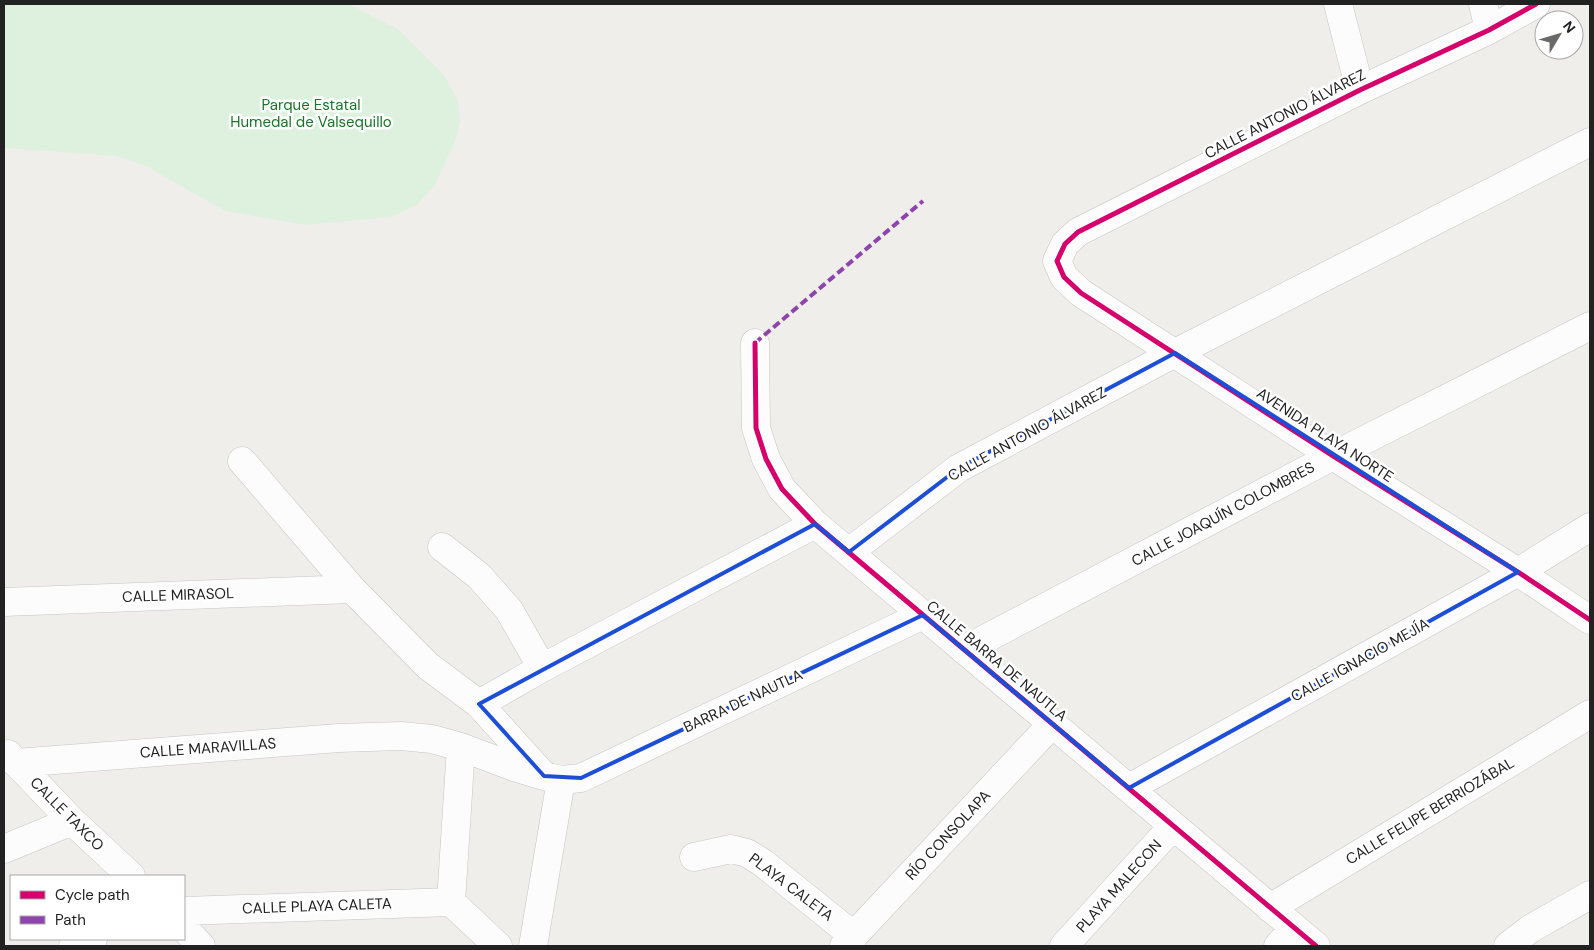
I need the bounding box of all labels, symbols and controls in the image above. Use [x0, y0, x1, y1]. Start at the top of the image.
north arrow [1534, 10, 1584, 60]
text: N [1559, 17, 1579, 37]
street label: CALLE ANTONIO ÁLVAREZ [1201, 65, 1369, 163]
park label: Parque Estatal Humedal de Valsequillo [230, 95, 392, 132]
street label: CALLE ANTONIO ÁLVAREZ [944, 382, 1110, 486]
street label: AVENIDA PLAYA NORTE [1253, 383, 1397, 487]
street label: CALLE JOAQUÍN COLOMBRES [1128, 457, 1318, 571]
street label: CALLE MIRASOL [122, 583, 234, 607]
street label: CALLE BARRA DE NAUTLA [922, 596, 1072, 726]
street label: CALLE IGNACIO MEJÍA [1287, 614, 1433, 706]
street label: BARRA DE NAUTLA [680, 665, 806, 737]
street label: CALLE MARAVILLAS [139, 733, 277, 763]
street label: CALLE FELIPE BERRIOZÁBAL [1342, 753, 1518, 869]
street label: CALLE TAXCO [26, 773, 108, 855]
street label: RÍO CONSOLAPA [901, 786, 995, 884]
street label: PLAYA MALECON [1072, 835, 1166, 937]
street label: PLAYA CALETA [745, 849, 837, 925]
legend [10, 875, 185, 940]
text: Cycle path [55, 885, 130, 905]
street label: CALLE PLAYA CALETA [242, 893, 392, 919]
text: Path [55, 910, 86, 930]

